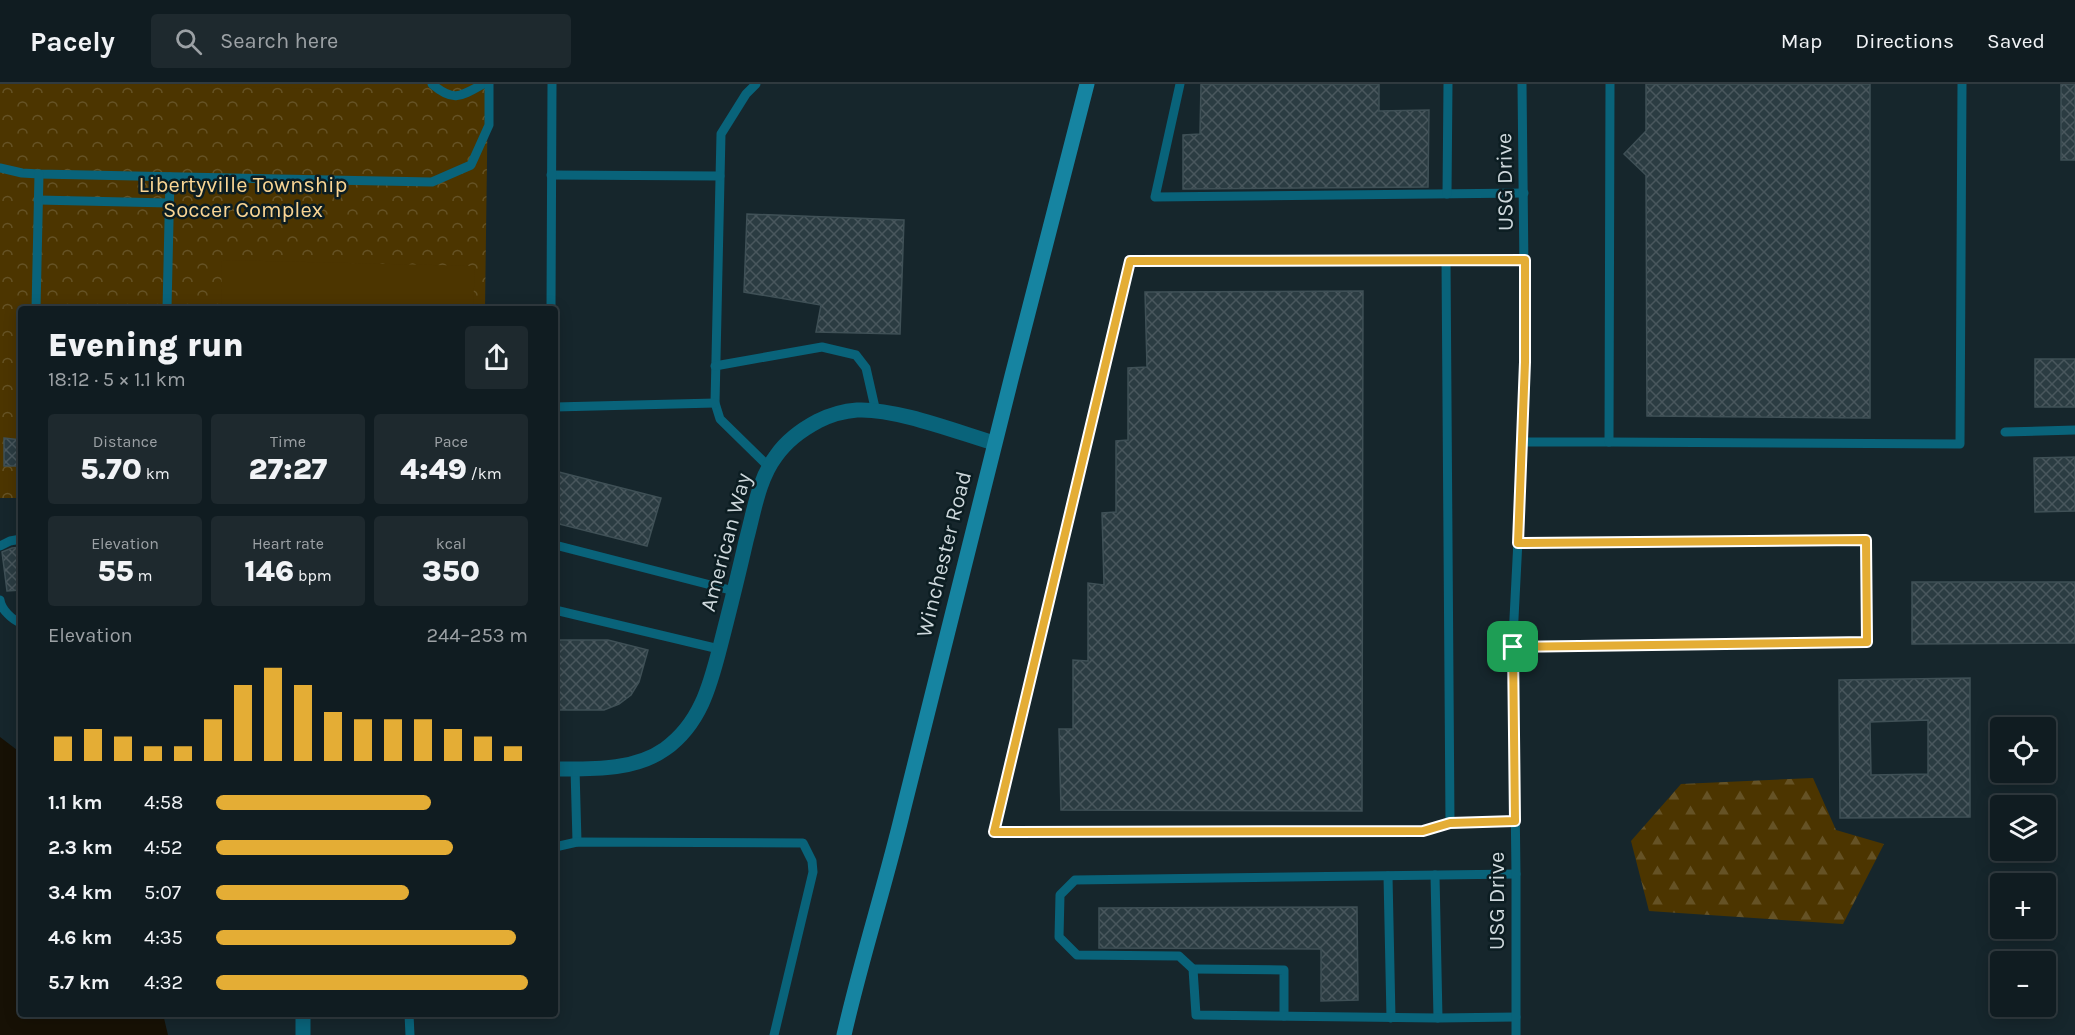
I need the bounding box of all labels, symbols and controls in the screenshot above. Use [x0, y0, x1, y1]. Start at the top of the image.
search box [151, 14, 571, 68]
text: Pacely [30, 25, 115, 58]
icon: search [172, 25, 205, 58]
text: Search here [220, 28, 338, 54]
text: Map [1781, 29, 1822, 53]
text: Directions [1855, 29, 1954, 53]
text: Saved [1987, 29, 2045, 53]
street label: USG Drive [1491, 133, 1519, 231]
park label: Libertyville Township Soccer Complex [139, 172, 347, 223]
text: Evening run [48, 326, 244, 364]
button: share [465, 326, 528, 389]
text: 18:12 · 5 × 1.1 km [48, 368, 186, 391]
text: Distance [93, 432, 157, 451]
text: Time [270, 432, 306, 451]
text: Pace [434, 432, 468, 451]
text: 5.70 [80, 451, 142, 487]
text: 27:27 [249, 451, 327, 487]
text: 4:49 [400, 451, 467, 487]
text: km [142, 464, 170, 483]
text: /km [467, 464, 502, 483]
street label: Winchester Road [911, 468, 977, 640]
street label: American Way [695, 470, 757, 614]
text: Elevation [91, 534, 159, 553]
text: Heart rate [252, 534, 324, 553]
text: kcal [436, 534, 466, 553]
text: 55 [98, 553, 134, 589]
text: 146 [244, 553, 294, 589]
text: 350 [422, 553, 480, 589]
text: m [134, 566, 152, 585]
text: bpm [294, 566, 332, 585]
pin [1487, 621, 1538, 672]
text: Elevation [48, 624, 133, 647]
text: 244–253 m [426, 624, 528, 647]
icon: arrive [1496, 630, 1529, 663]
map controls [1990, 717, 2056, 1017]
button: locate [1990, 717, 2056, 783]
text: 1.1 km [48, 791, 102, 814]
text: 4:58 [144, 791, 183, 814]
button: layers [1990, 795, 2056, 861]
text: 2.3 km [48, 836, 113, 859]
text: 4:52 [144, 836, 183, 859]
street label: USG Drive [1484, 852, 1510, 950]
button: + [1990, 873, 2056, 939]
text: 3.4 km [48, 881, 113, 904]
text: 5:07 [144, 881, 181, 904]
text: 4.6 km [48, 926, 112, 949]
text: 4:35 [144, 926, 183, 949]
button: − [1990, 951, 2056, 1017]
text: 5.7 km [48, 971, 110, 994]
text: 4:32 [144, 971, 183, 994]

